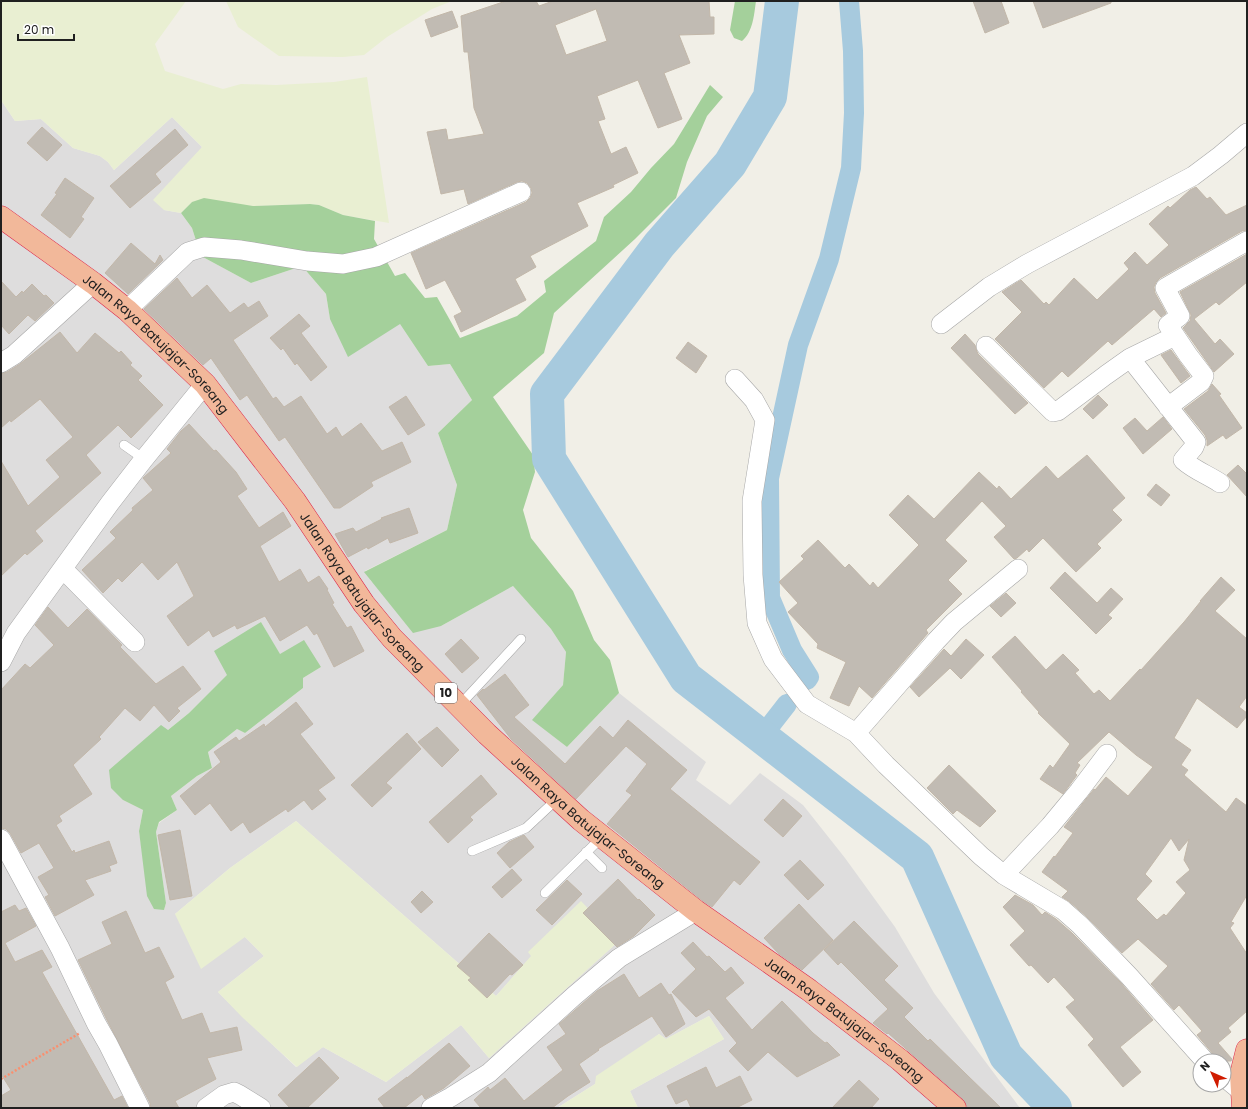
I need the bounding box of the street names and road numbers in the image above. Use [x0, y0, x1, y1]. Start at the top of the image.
street label: Jalan Raya Batujajar-Soreang [79, 270, 234, 418]
street label: Jalan Raya Batujajar-Soreang [295, 508, 429, 676]
road number: 10 [435, 683, 457, 703]
street label: Jalan Raya Batujajar-Soreang [507, 752, 669, 893]
street label: Jalan Raya Batujajar-Soreang [761, 953, 928, 1087]

